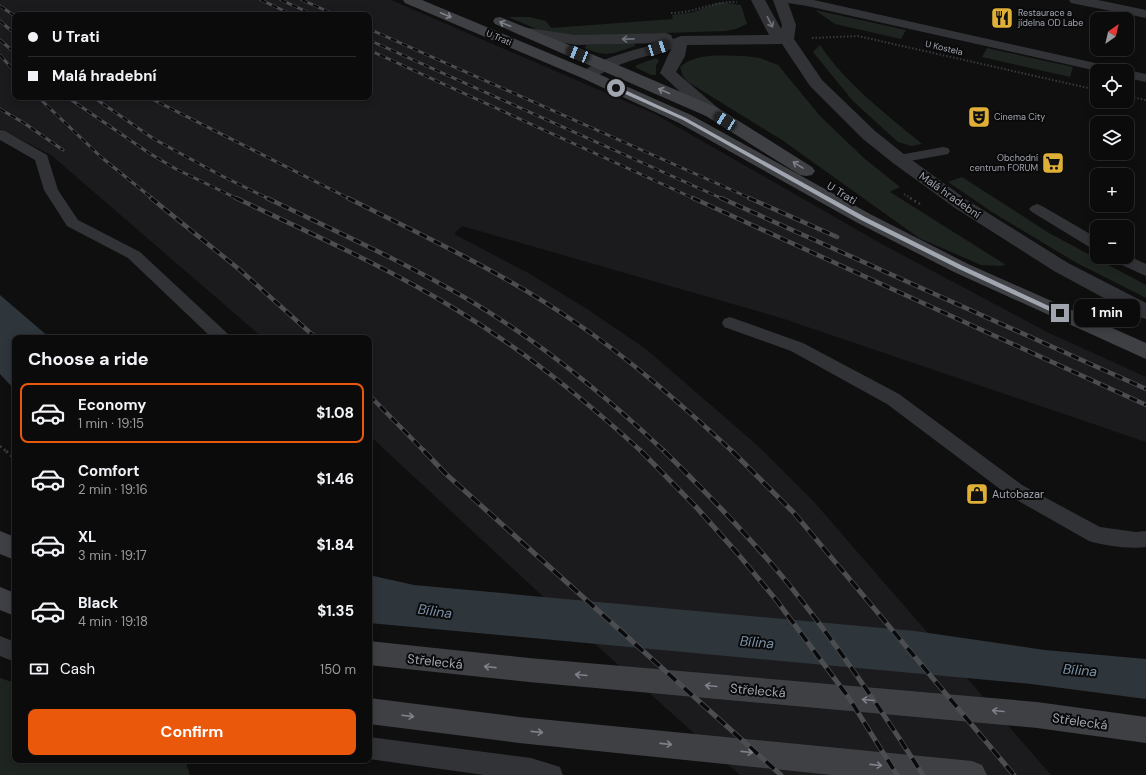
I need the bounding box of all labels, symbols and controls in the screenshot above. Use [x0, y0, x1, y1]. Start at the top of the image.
restaurant icon: Restaurace a jídelna OD Labe [989, 5, 1015, 31]
place label: Restaurace a jídelna OD Labe [1017, 7, 1083, 29]
one-way arrow [440, 12, 452, 19]
north arrow [1090, 12, 1134, 56]
map controls [1090, 12, 1134, 264]
one-way arrow [767, 16, 774, 28]
one-way arrow [499, 19, 511, 27]
text: U Trati [52, 27, 100, 47]
street label: U Trati [484, 27, 514, 49]
one-way arrow [622, 35, 635, 43]
street label: U Kostela [924, 38, 964, 58]
car [645, 39, 671, 57]
car [565, 44, 591, 64]
button: locate [1090, 64, 1134, 108]
text: Malá hradební [52, 66, 157, 86]
route start [607, 79, 625, 97]
one-way arrow [658, 87, 670, 94]
theatre icon: Cinema City [966, 104, 992, 130]
car [712, 110, 738, 132]
place label: Cinema City [994, 111, 1045, 123]
button: layers [1090, 116, 1134, 160]
supermarket icon: Obchodní centrum FORUM [1040, 150, 1066, 176]
place label: Obchodní centrum FORUM [970, 152, 1038, 174]
one-way arrow [792, 161, 804, 169]
button: + [1090, 168, 1134, 212]
street label: Malá hradební [917, 169, 984, 222]
street label: U Trati [824, 178, 860, 208]
button: − [1090, 220, 1134, 264]
callout: 1 min [1074, 299, 1140, 327]
route end [1051, 304, 1069, 322]
text: 1 min [1091, 304, 1123, 321]
text: Choose a ride [28, 347, 149, 371]
icon: car [30, 395, 66, 431]
text: Economy [78, 395, 146, 415]
text: $1.08 [316, 403, 354, 423]
text: 1 min · 19:15 [78, 415, 144, 432]
icon: car [30, 461, 66, 497]
text: Comfort [78, 461, 139, 481]
text: $1.46 [316, 469, 354, 489]
text: 2 min · 19:16 [78, 481, 148, 498]
shop icon: Autobazar [964, 481, 990, 507]
place label: Autobazar [992, 487, 1044, 501]
icon: car [30, 527, 66, 563]
text: XL [78, 527, 96, 547]
text: $1.84 [316, 535, 354, 555]
text: 3 min · 19:17 [78, 547, 147, 564]
icon: car [30, 593, 66, 629]
text: Black [78, 593, 118, 613]
water label: Bílina [417, 600, 454, 622]
text: $1.35 [317, 601, 354, 621]
text: 4 min · 19:18 [78, 613, 148, 630]
water label: Bílina [739, 632, 775, 652]
street label: Střelecká [406, 650, 464, 673]
icon: cash [28, 658, 50, 680]
text: Cash [60, 659, 95, 679]
water label: Bílina [1062, 660, 1098, 680]
text: 150 m [320, 661, 356, 678]
one-way arrow [484, 663, 497, 670]
one-way arrow [575, 671, 588, 679]
street label: Střelecká [729, 680, 787, 701]
one-way arrow [705, 683, 718, 690]
one-way arrow [862, 696, 875, 704]
one-way arrow [992, 708, 1005, 715]
button: Confirm [28, 709, 356, 755]
street label: Střelecká [1051, 709, 1109, 734]
one-way arrow [401, 713, 414, 720]
one-way arrow [530, 728, 543, 735]
one-way arrow [659, 741, 672, 748]
one-way arrow [740, 749, 753, 756]
one-way arrow [869, 762, 882, 769]

